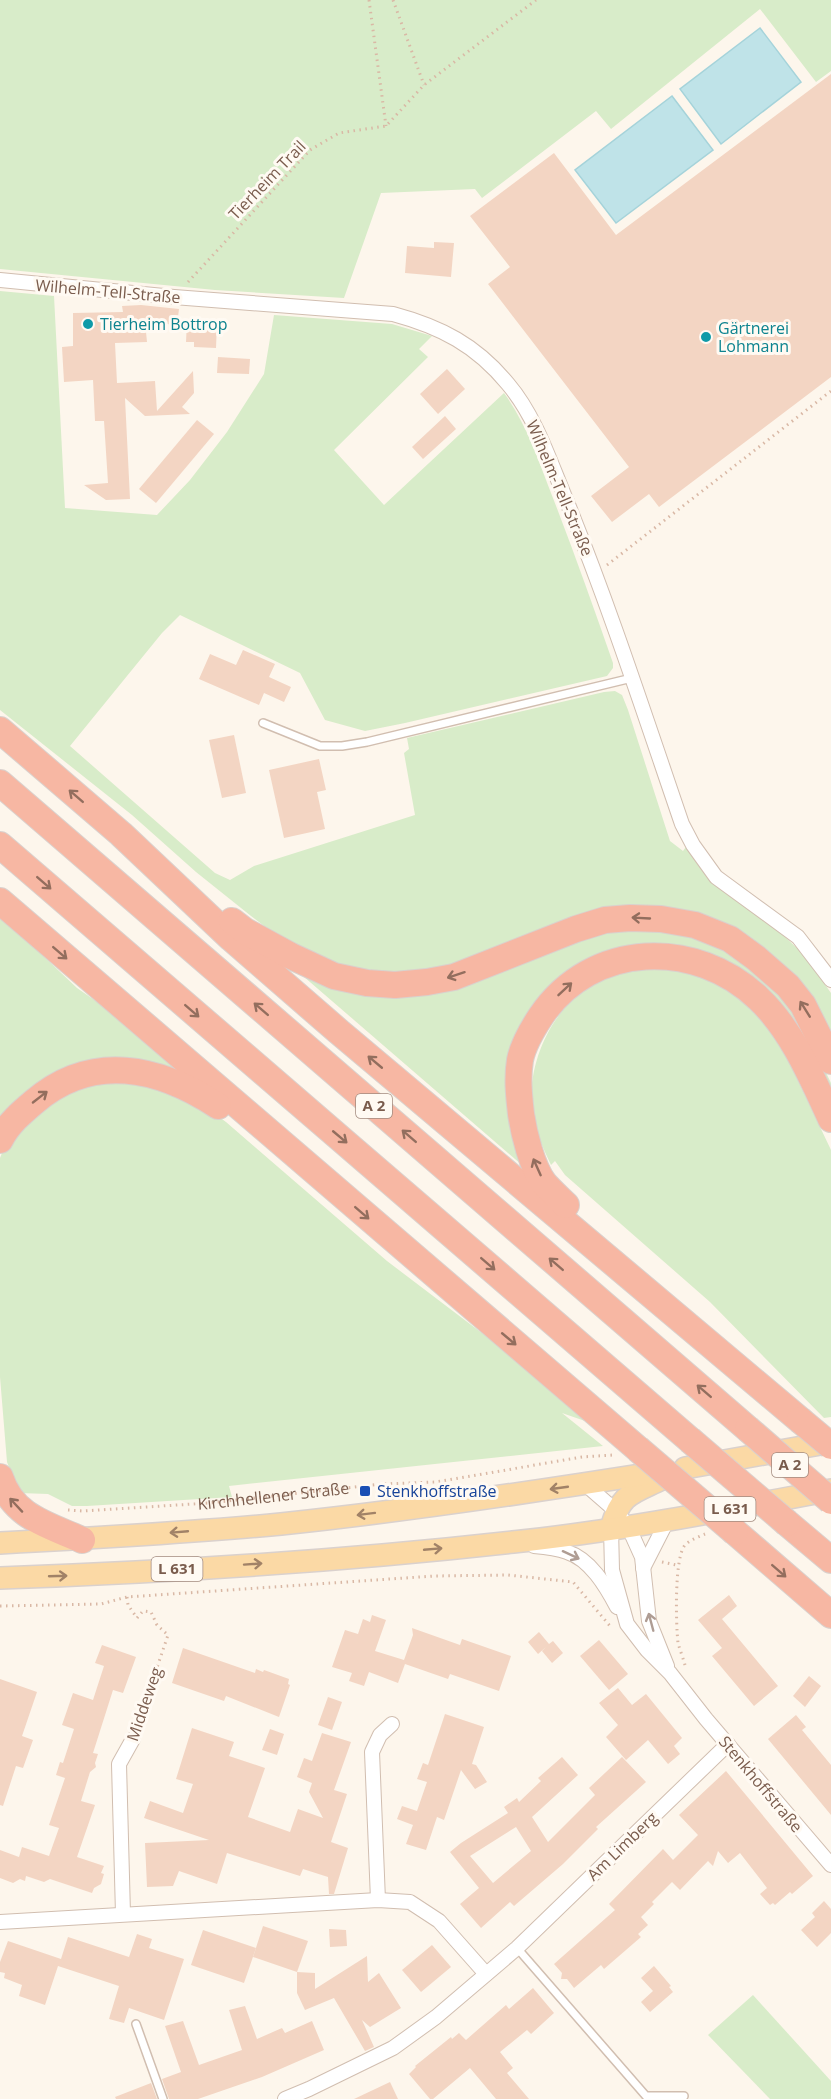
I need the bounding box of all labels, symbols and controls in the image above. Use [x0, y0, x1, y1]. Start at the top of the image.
street label: Tierheim Trail [223, 135, 311, 225]
street label: Wilhelm-Tell-Straße [35, 274, 181, 308]
place label: Tierheim Bottrop [100, 313, 228, 335]
marker: Tierheim Bottrop [81, 317, 95, 331]
place label: Gärtnerei Lohmann [718, 317, 789, 357]
marker: Gärtnerei Lohmann [699, 330, 713, 344]
street label: Wilhelm-Tell-Straße [521, 417, 599, 559]
one-way arrow [69, 789, 84, 803]
one-way arrow [36, 877, 52, 890]
one-way arrow [631, 913, 651, 924]
one-way arrow [52, 946, 67, 960]
one-way arrow [447, 971, 466, 982]
one-way arrow [557, 982, 572, 996]
one-way arrow [798, 1000, 811, 1017]
one-way arrow [254, 1002, 269, 1016]
one-way arrow [184, 1004, 199, 1018]
one-way arrow [368, 1055, 383, 1069]
one-way arrow [31, 1091, 47, 1104]
road number: A 2 [356, 1094, 392, 1118]
one-way arrow [332, 1130, 347, 1144]
one-way arrow [401, 1130, 417, 1143]
one-way arrow [531, 1158, 542, 1177]
one-way arrow [354, 1207, 370, 1220]
one-way arrow [480, 1257, 495, 1271]
one-way arrow [549, 1257, 564, 1271]
one-way arrow [501, 1332, 516, 1346]
one-way arrow [697, 1384, 712, 1398]
road number: A 2 [772, 1453, 808, 1477]
street label: Kirchhellener Straße [197, 1477, 350, 1515]
place label: Stenkhoffstraße [377, 1480, 497, 1502]
one-way arrow [550, 1482, 570, 1493]
marker: Stenkhoffstraße [358, 1484, 372, 1498]
road number: L 631 [704, 1497, 756, 1521]
one-way arrow [9, 1498, 23, 1513]
one-way arrow [357, 1509, 377, 1520]
one-way arrow [170, 1527, 190, 1538]
one-way arrow [423, 1544, 443, 1555]
one-way arrow [561, 1549, 579, 1561]
road number: L 631 [152, 1557, 202, 1581]
one-way arrow [243, 1558, 263, 1569]
one-way arrow [771, 1564, 787, 1577]
one-way arrow [48, 1570, 68, 1581]
one-way arrow [644, 1613, 656, 1632]
street label: Middeweg [121, 1664, 167, 1744]
street label: Stenkhoffstraße [714, 1731, 808, 1837]
street label: Am Limberg [582, 1807, 662, 1885]

